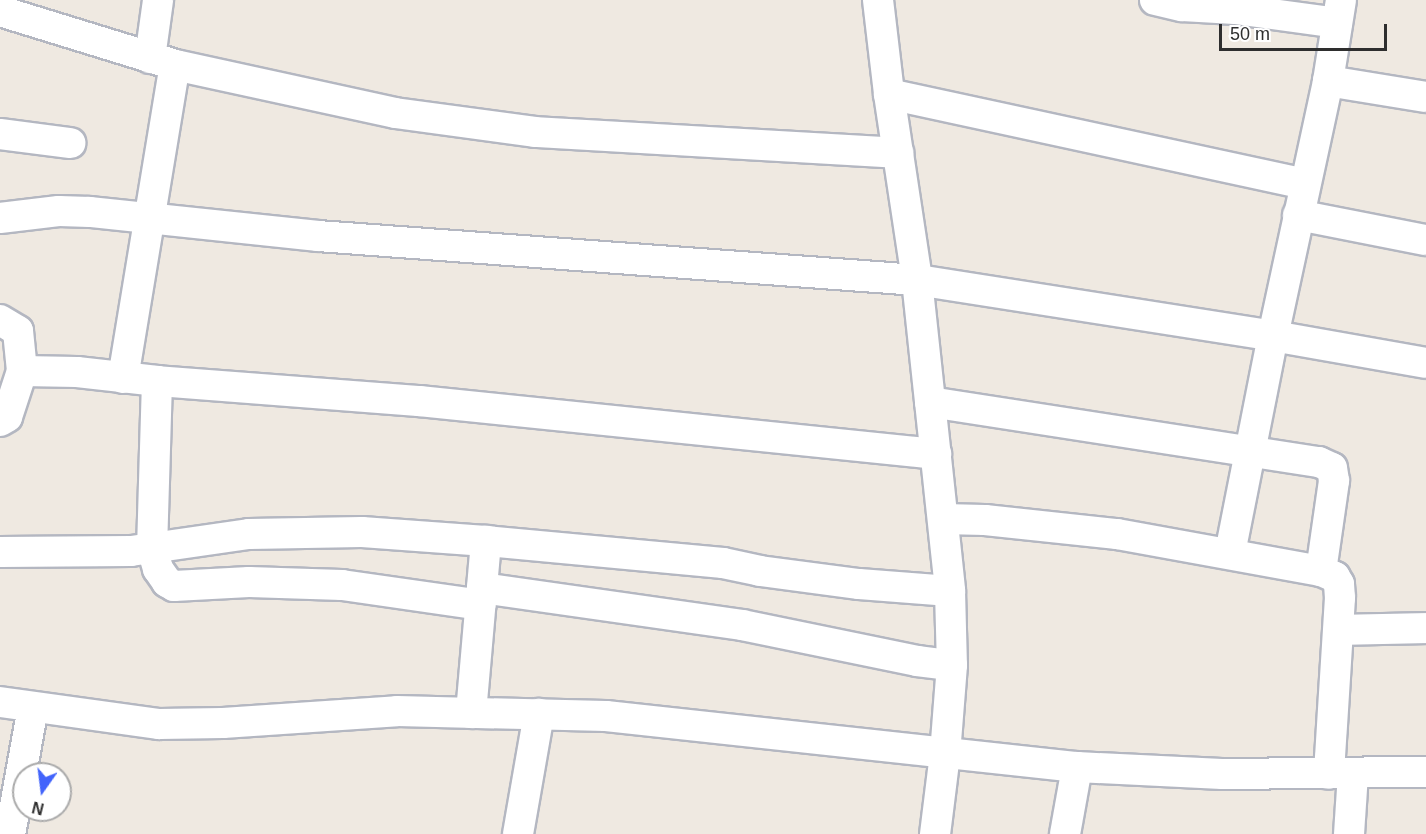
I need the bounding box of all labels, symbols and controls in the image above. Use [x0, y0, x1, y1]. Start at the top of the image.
scale bar [1222, 12, 1390, 50]
text: 50 m [1230, 24, 1270, 44]
north arrow [12, 762, 72, 822]
text: N [30, 798, 46, 818]

